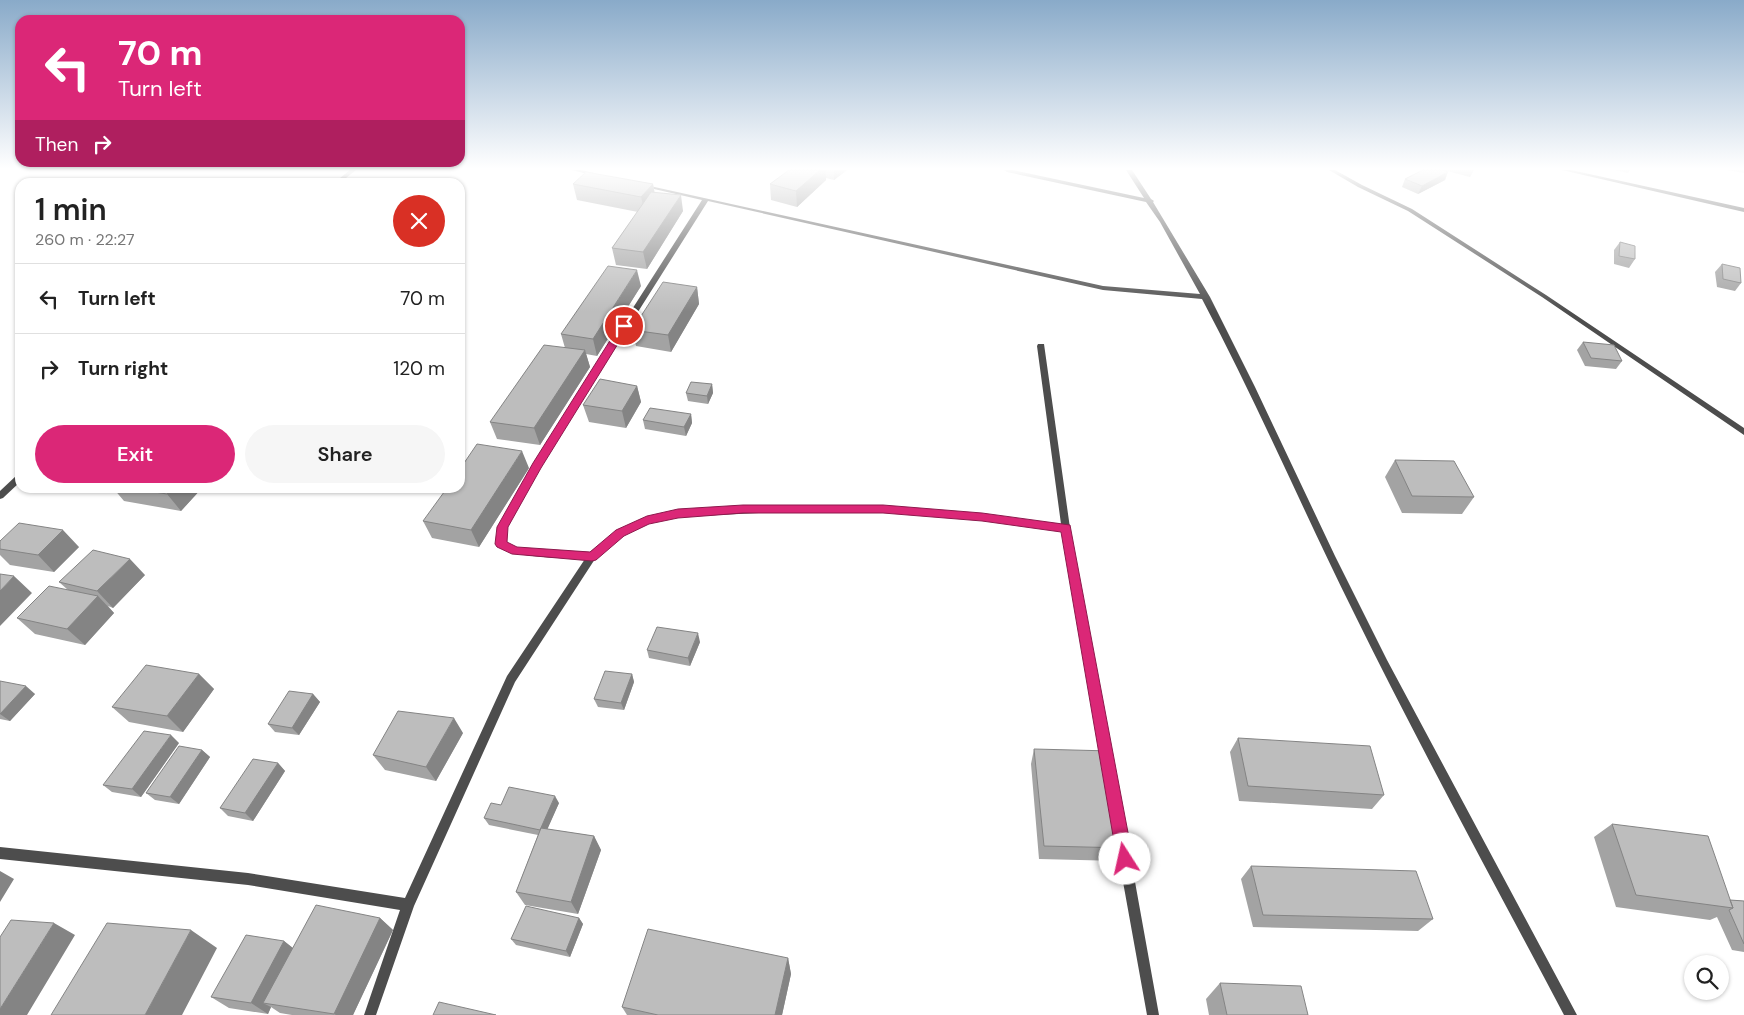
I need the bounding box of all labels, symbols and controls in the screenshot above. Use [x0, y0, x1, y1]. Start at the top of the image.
text: 70 m [118, 30, 202, 76]
icon: left [35, 35, 100, 100]
text: Turn left [118, 74, 202, 103]
icon: right [88, 130, 116, 158]
text: Then [35, 132, 78, 157]
text: 1 min [35, 190, 107, 229]
button: close [393, 195, 445, 247]
text: 260 m · 22:27 [35, 229, 135, 250]
icon: left [35, 285, 63, 313]
text: Turn left [78, 286, 156, 311]
text: 70 m [400, 286, 445, 311]
pin [603, 305, 645, 347]
icon: arrive [610, 312, 638, 340]
icon: right [35, 355, 63, 383]
text: Turn right [78, 356, 168, 381]
text: 120 m [393, 356, 445, 381]
button: Exit [35, 425, 235, 483]
button: Share [245, 425, 445, 483]
position arrow [1098, 832, 1150, 884]
map controls [1684, 955, 1729, 1000]
button: search [1684, 955, 1729, 1000]

